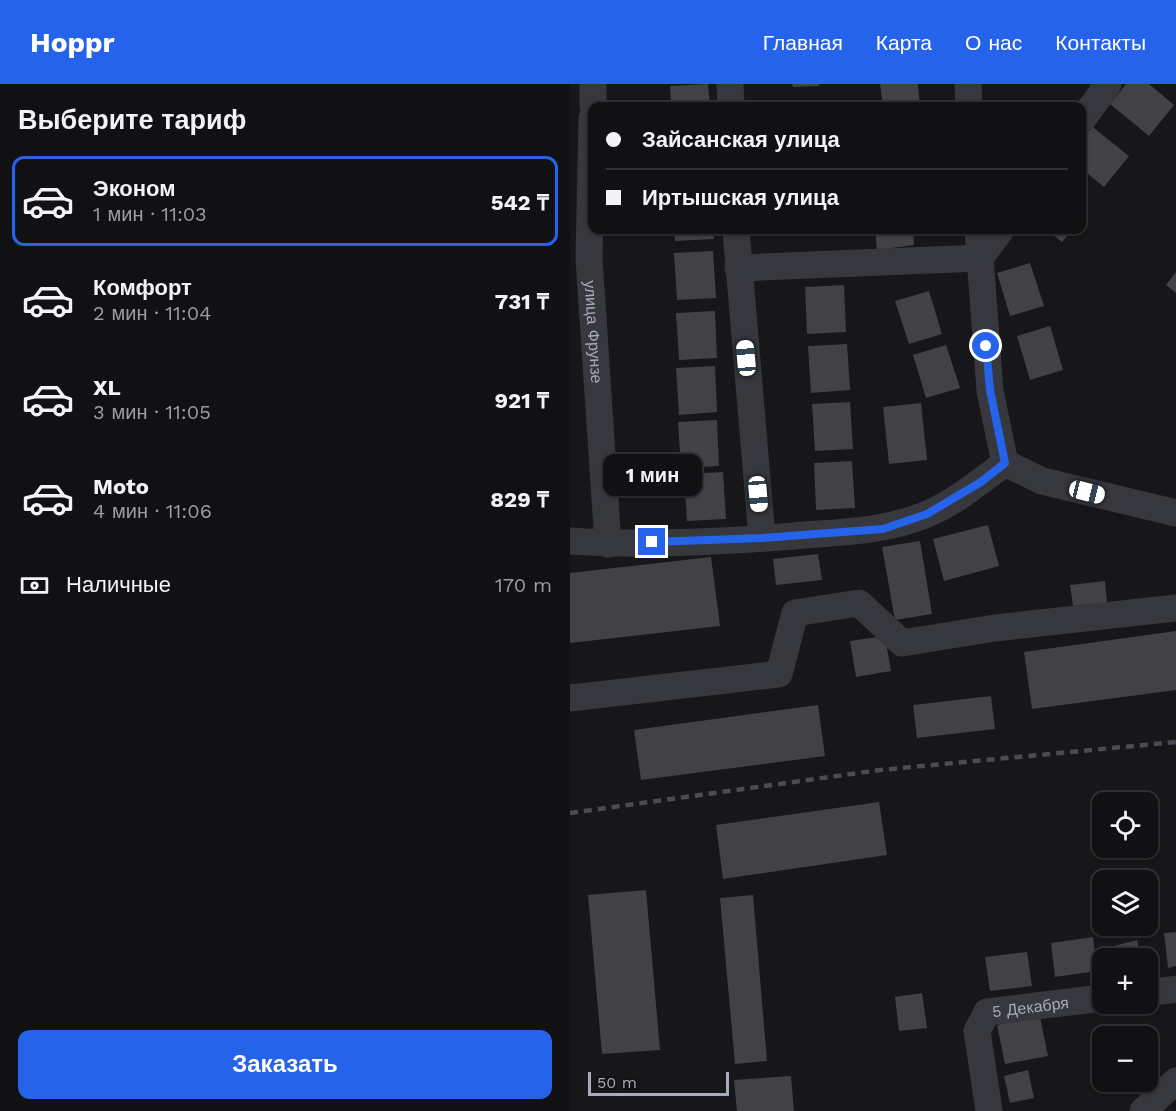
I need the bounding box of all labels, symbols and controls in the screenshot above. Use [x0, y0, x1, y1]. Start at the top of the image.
text: Hoppr [30, 26, 115, 59]
text: Главная [763, 30, 843, 55]
text: Карта [876, 30, 932, 55]
text: О нас [965, 30, 1022, 55]
text: Контакты [1055, 30, 1146, 55]
text: Выберите тариф [18, 104, 246, 136]
text: Зайсанская улица [642, 127, 840, 152]
icon: car [21, 174, 75, 228]
text: Эконом [93, 176, 176, 201]
text: Иртышская улица [642, 185, 839, 210]
text: 542 ₸ [491, 190, 549, 215]
text: 1 мин · 11:03 [93, 202, 207, 226]
icon: car [21, 273, 75, 327]
text: Комфорт [93, 275, 192, 300]
street label: улица Фрунзе [581, 280, 606, 384]
text: 731 ₸ [495, 289, 549, 314]
text: 2 мин · 11:04 [93, 301, 211, 325]
route start [972, 332, 999, 359]
car [735, 339, 757, 377]
icon: car [21, 372, 75, 426]
text: XL [93, 375, 121, 400]
text: 921 ₸ [495, 388, 549, 413]
text: 3 мин · 11:05 [93, 400, 211, 424]
callout: 1 мин [602, 455, 702, 497]
text: 1 мин [626, 463, 679, 487]
icon: car [21, 471, 75, 525]
text: Moto [93, 474, 149, 499]
car [747, 475, 769, 513]
car [1067, 479, 1107, 505]
text: 829 ₸ [490, 487, 549, 512]
text: 4 мин · 11:06 [93, 499, 212, 523]
route end [638, 528, 665, 555]
icon: cash [18, 569, 51, 602]
text: Наличные [66, 572, 171, 597]
text: 170 m [495, 573, 552, 597]
map controls [1092, 792, 1158, 1092]
button: locate [1092, 792, 1158, 858]
button: layers [1092, 870, 1158, 936]
button: + [1092, 948, 1158, 1014]
street label: 5 Декабря [991, 993, 1070, 1021]
button: − [1092, 1026, 1158, 1092]
button: Заказать [18, 1030, 552, 1099]
scale bar [588, 1069, 729, 1096]
text: 50 m [597, 1073, 637, 1092]

